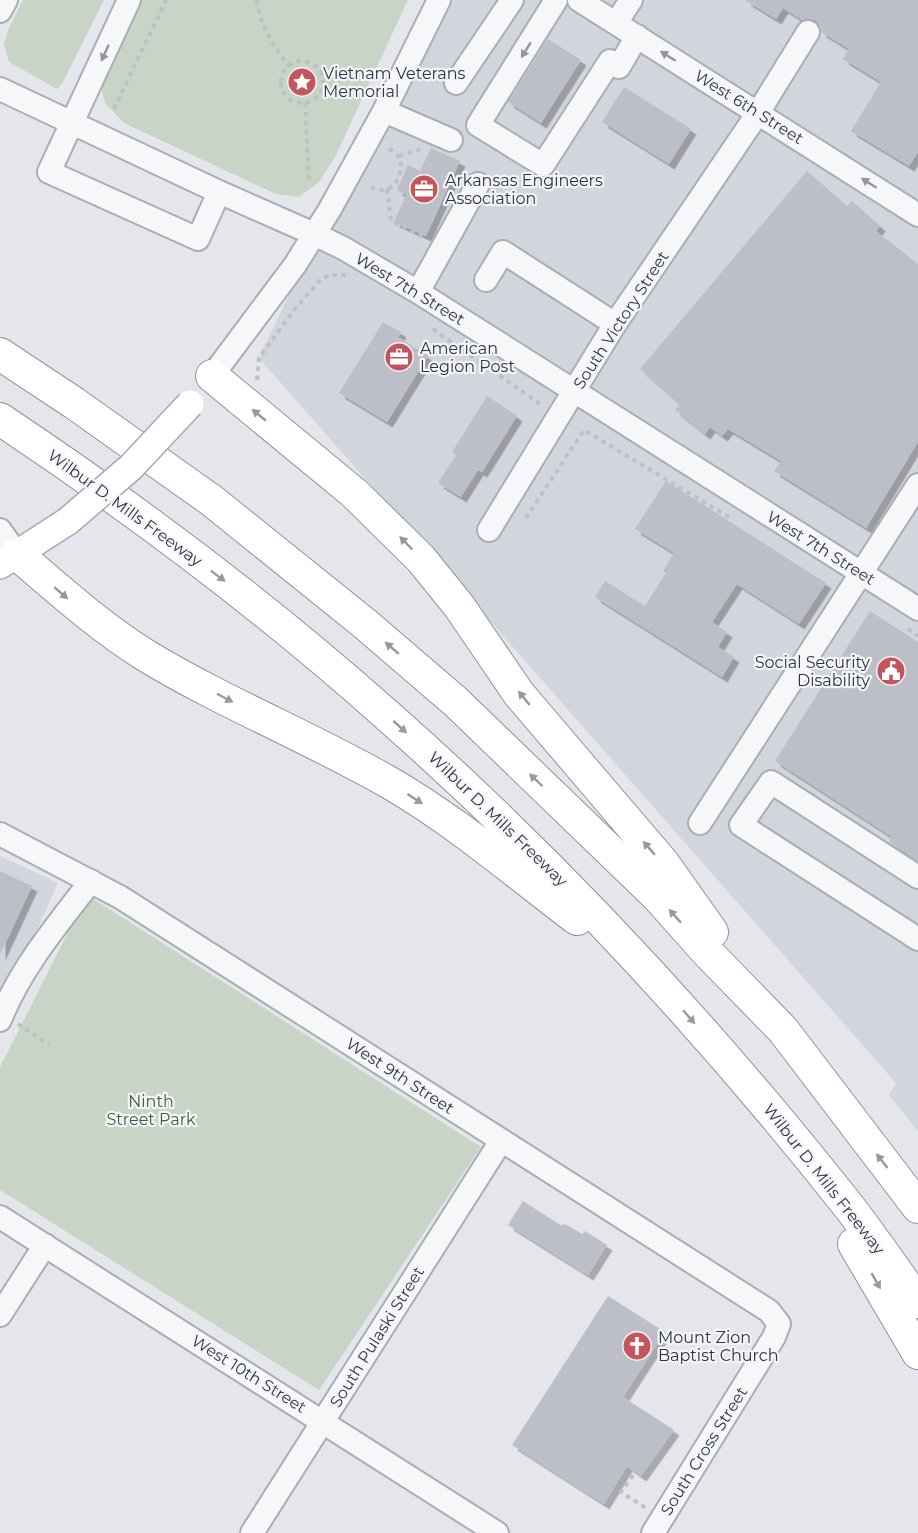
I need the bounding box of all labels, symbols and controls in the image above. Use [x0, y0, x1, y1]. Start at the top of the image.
one-way arrow [520, 42, 531, 58]
one-way arrow [99, 44, 109, 62]
one-way arrow [660, 51, 677, 62]
place label: Vietnam Veterans Memorial [323, 64, 466, 101]
place icon: Vietnam Veterans Memorial [286, 66, 318, 98]
street label: West 6th Street [691, 66, 807, 148]
place label: Arkansas Engineers Association [445, 171, 603, 208]
office icon: Arkansas Engineers Association [408, 173, 440, 205]
one-way arrow [860, 178, 877, 189]
street label: South Victory Street [569, 247, 673, 392]
street label: West 7th Street [352, 249, 469, 329]
place label: American Legion Post [420, 339, 515, 376]
office icon: American Legion Post [383, 341, 415, 373]
one-way arrow [251, 409, 267, 422]
street label: Wilbur D. Mills Freeway [44, 446, 206, 571]
street label: West 7th Street [763, 507, 879, 589]
one-way arrow [399, 536, 413, 551]
one-way arrow [209, 570, 225, 582]
one-way arrow [53, 586, 68, 599]
one-way arrow [385, 642, 400, 655]
place label: Social Security Disability [755, 653, 870, 690]
public building icon: Social Security Disability [875, 655, 907, 687]
one-way arrow [518, 691, 530, 706]
one-way arrow [216, 693, 233, 703]
one-way arrow [393, 720, 408, 734]
street label: Wilbur D. Mills Freeway [425, 748, 572, 891]
one-way arrow [529, 773, 543, 787]
one-way arrow [407, 794, 423, 805]
one-way arrow [643, 840, 656, 855]
one-way arrow [668, 909, 682, 924]
one-way arrow [682, 1009, 695, 1024]
street label: West 9th Street [342, 1034, 458, 1118]
park label: Ninth Street Park [106, 1092, 196, 1129]
street label: Wilbur D. Mills Freeway [759, 1100, 889, 1258]
one-way arrow [877, 1153, 889, 1168]
street label: South Pulaski Street [326, 1263, 428, 1411]
one-way arrow [870, 1273, 881, 1289]
place label: Mount Zion Baptist Church [658, 1328, 778, 1365]
church icon: Mount Zion Baptist Church [621, 1330, 653, 1362]
street label: West 10th Street [188, 1331, 310, 1417]
street label: South Cross Street [657, 1383, 752, 1519]

